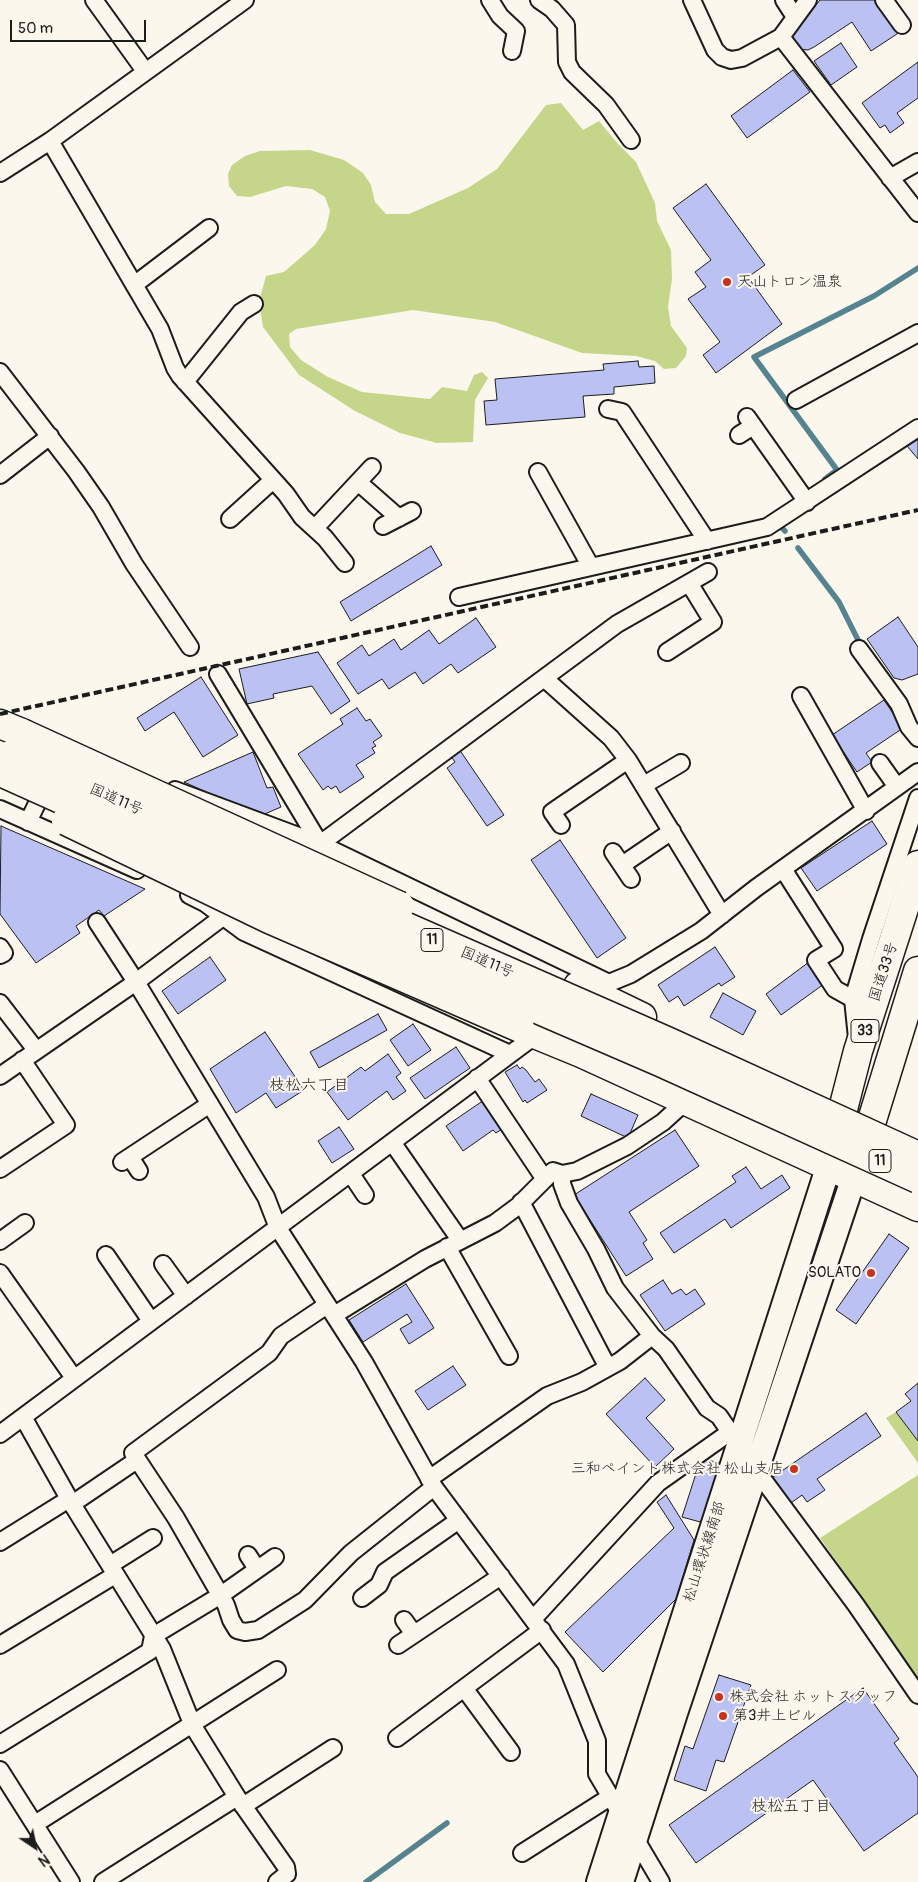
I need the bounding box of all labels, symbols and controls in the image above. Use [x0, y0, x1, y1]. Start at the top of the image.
scale bar [12, 10, 149, 42]
text: 50 m [18, 19, 53, 38]
place label: 天山トロン温泉 [737, 273, 842, 291]
marker: 天山トロン温泉 [721, 276, 733, 288]
street label: 国道11号 [86, 780, 146, 820]
road number: 11 [421, 928, 443, 952]
street label: 国道33号 [866, 940, 902, 1004]
street label: 国道11号 [457, 944, 517, 982]
road number: 33 [851, 1019, 879, 1042]
district label: 枝松六丁目 [269, 1076, 349, 1096]
road number: 11 [869, 1150, 891, 1172]
place label: SOLATO [808, 1264, 861, 1282]
marker: SOLATO [865, 1267, 877, 1279]
place label: 三和ペイント株式会社 松山支店 [571, 1460, 784, 1478]
marker: 三和ペイント株式会社 松山支店 [788, 1463, 800, 1475]
street label: 松山環状線南部 [680, 1499, 730, 1605]
place label: 株式会社 ホットスタッフ [729, 1688, 897, 1706]
marker: 株式会社 ホットスタッフ [713, 1691, 725, 1703]
place label: 第3井上ビル [733, 1707, 816, 1725]
marker: 第3井上ビル [717, 1710, 729, 1722]
district label: 枝松五丁目 [751, 1797, 831, 1817]
north arrow [10, 1822, 60, 1872]
text: N [35, 1850, 52, 1870]

